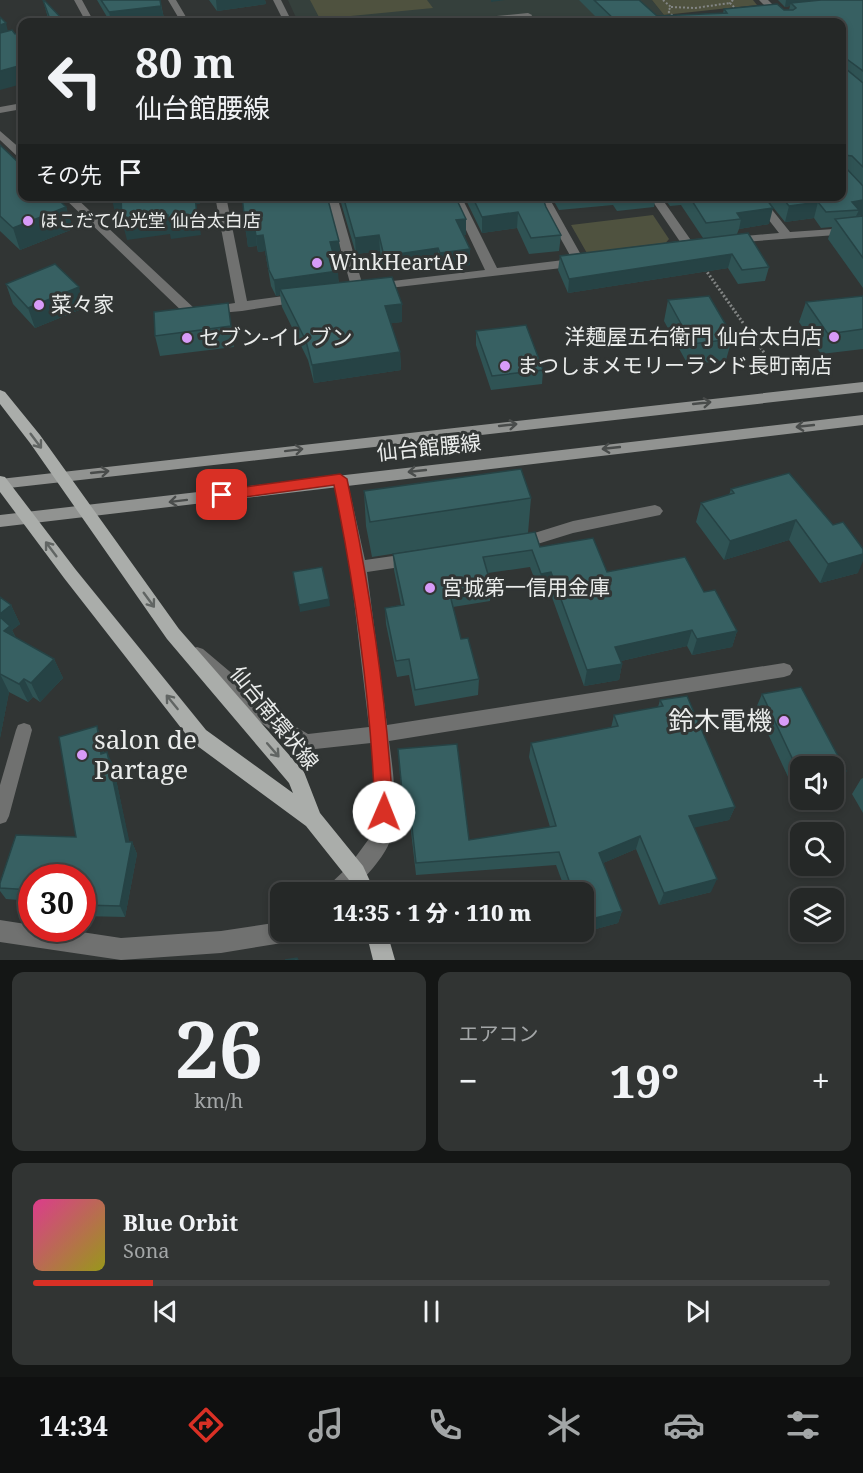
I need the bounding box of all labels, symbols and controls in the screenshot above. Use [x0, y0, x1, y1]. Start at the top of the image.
text: 80 m [135, 33, 235, 90]
icon: left [36, 42, 114, 120]
text: 仙台館腰線 [135, 89, 270, 126]
icon: arrive [114, 156, 147, 189]
text: その先 [36, 159, 102, 189]
place label: ほこだて仏光堂 仙台太白店 [40, 208, 261, 232]
marker: ほこだて仏光堂 仙台太白店 [21, 214, 35, 228]
place label: WinkHeartAP [329, 248, 468, 276]
marker: WinkHeartAP [310, 256, 324, 270]
place label: 菜々家 [51, 290, 114, 318]
marker: 菜々家 [32, 298, 46, 312]
place label: 洋麺屋五右衛門 仙台太白店 [565, 322, 822, 350]
place label: セブン-イレブン [199, 323, 353, 351]
marker: 洋麺屋五右衛門 仙台太白店 [827, 330, 841, 344]
marker: セブン-イレブン [180, 331, 194, 345]
place label: まつしまメモリーランド長町南店 [517, 351, 832, 379]
marker: まつしまメモリーランド長町南店 [498, 359, 512, 373]
one-way arrow [691, 397, 711, 408]
one-way arrow [498, 419, 518, 430]
one-way arrow [795, 421, 815, 432]
street label: 仙台館腰線 [375, 428, 483, 466]
one-way arrow [30, 432, 43, 448]
one-way arrow [602, 443, 622, 454]
one-way arrow [283, 444, 303, 455]
one-way arrow [408, 465, 428, 476]
one-way arrow [89, 466, 109, 477]
pin [196, 469, 247, 520]
icon: arrive [205, 478, 238, 511]
one-way arrow [169, 496, 189, 507]
one-way arrow [44, 541, 57, 557]
place label: 宮城第一信用金庫 [442, 573, 610, 601]
marker: 宮城第一信用金庫 [423, 581, 437, 595]
one-way arrow [143, 591, 155, 607]
street label: 仙台南環状線 [224, 660, 325, 775]
one-way arrow [165, 694, 178, 710]
place label: 鈴木電機 [668, 702, 772, 738]
marker: 鈴木電機 [777, 714, 791, 728]
place label: salon de Partage [94, 721, 197, 787]
one-way arrow [266, 742, 280, 757]
marker: salon de Partage [75, 748, 89, 762]
map controls [790, 756, 844, 942]
button: sound [790, 756, 844, 810]
position arrow [352, 780, 416, 844]
button: search [790, 822, 844, 876]
speed limit sign: 30 [18, 864, 96, 942]
button: layers [790, 888, 844, 942]
text: 14:35 · 1 分 · 110 m [333, 897, 531, 927]
text: 26 [175, 995, 263, 1101]
text: エアコン [459, 1020, 539, 1047]
text: 19° [610, 1050, 679, 1111]
text: − [459, 1058, 478, 1103]
text: + [812, 1058, 830, 1103]
text: km/h [194, 1087, 243, 1114]
text: Blue Orbit [123, 1207, 238, 1237]
text: Sona [123, 1237, 170, 1264]
icon: previous [149, 1295, 182, 1328]
icon: pause [415, 1295, 448, 1328]
icon: next [681, 1295, 714, 1328]
icon: directions [185, 1404, 227, 1446]
icon: music [305, 1404, 347, 1446]
icon: phone [424, 1404, 466, 1446]
icon: climate [543, 1404, 585, 1446]
icon: car [663, 1404, 705, 1446]
icon: filters [782, 1404, 824, 1446]
text: 14:34 [39, 1407, 108, 1444]

